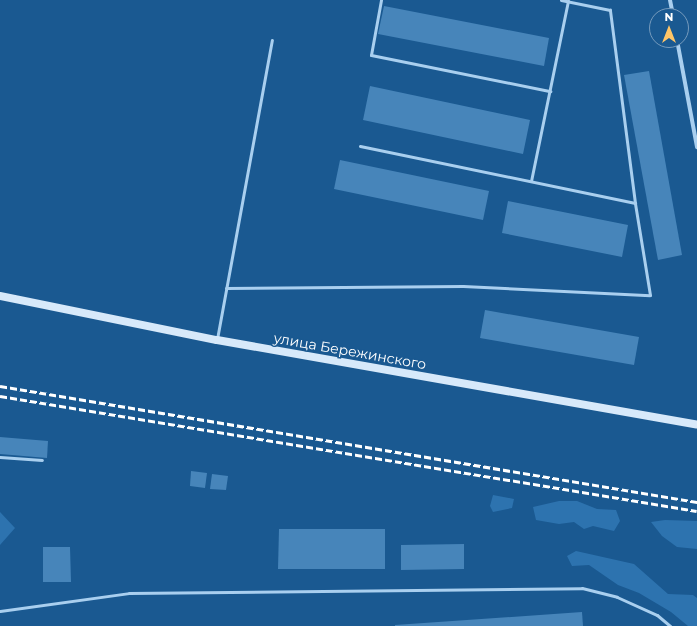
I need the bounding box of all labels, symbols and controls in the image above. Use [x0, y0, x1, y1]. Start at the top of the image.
north arrow [649, 8, 689, 48]
text: N [665, 10, 673, 24]
street label: улица Бережинского [272, 329, 428, 373]

